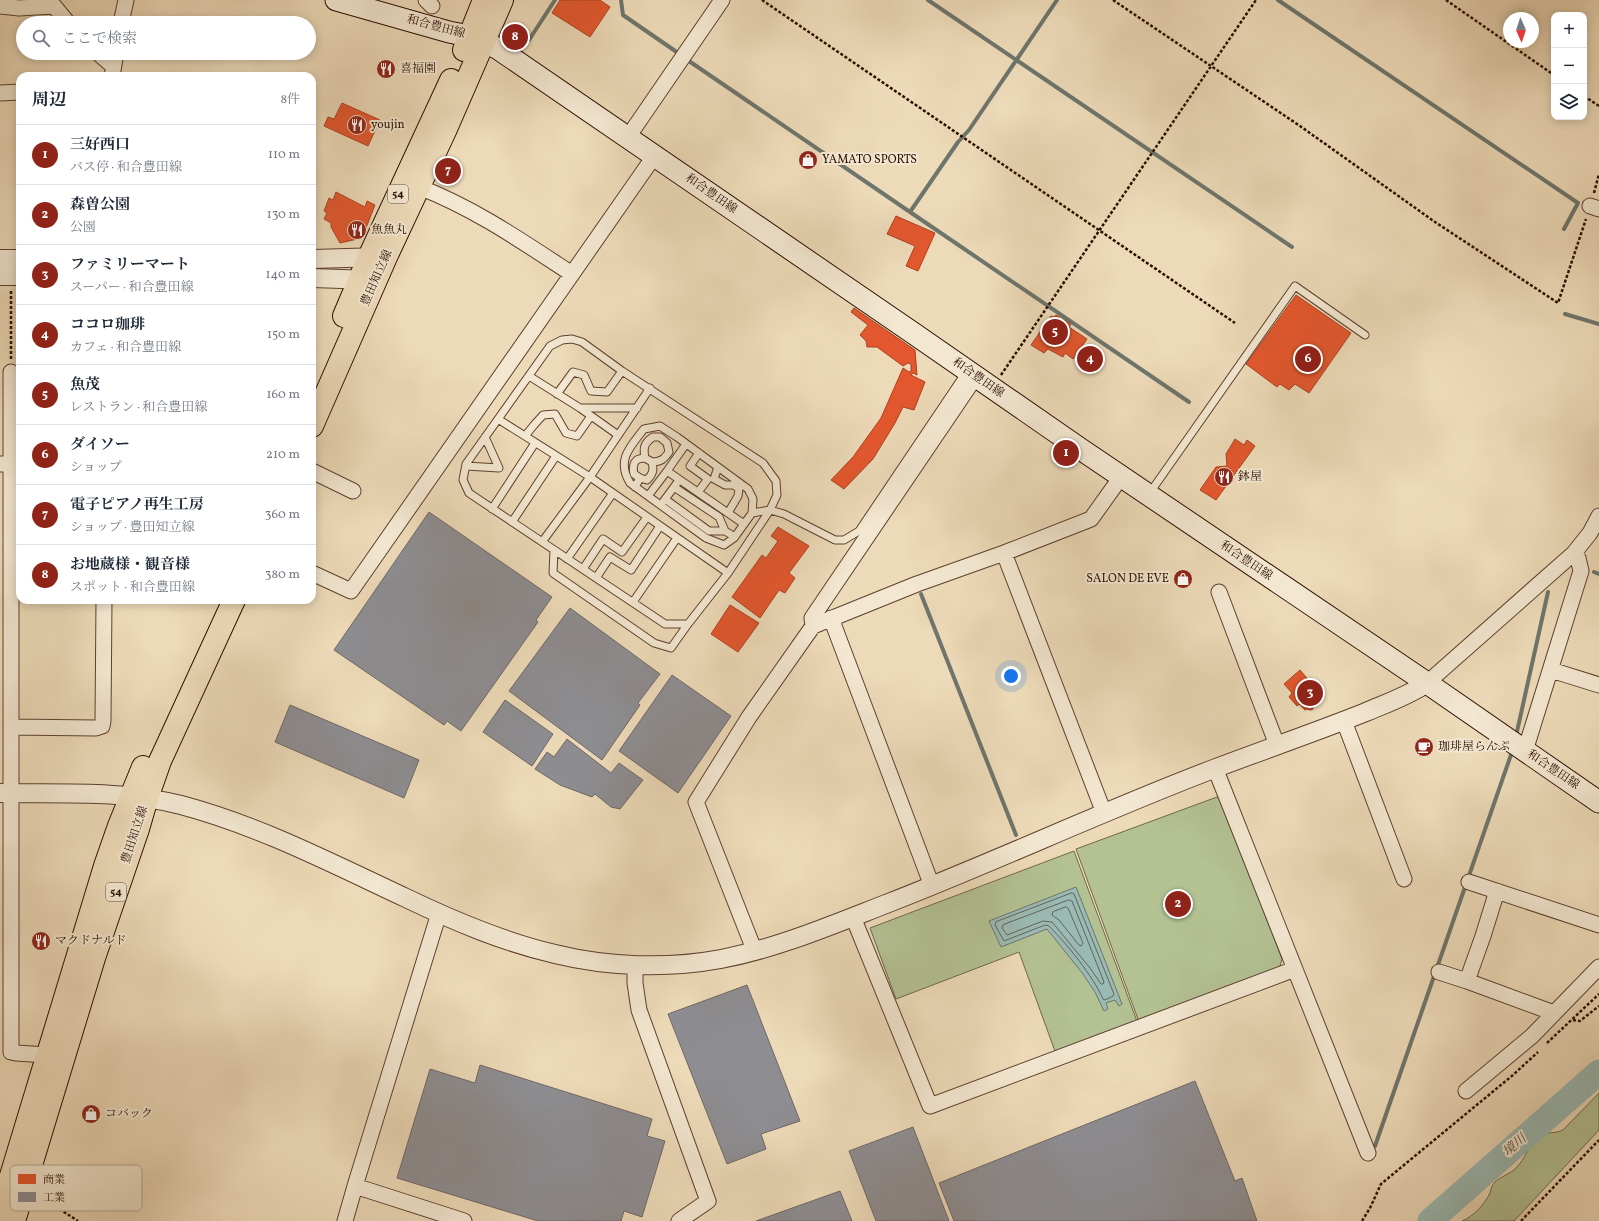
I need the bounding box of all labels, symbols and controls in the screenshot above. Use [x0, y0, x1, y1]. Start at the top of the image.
street label: 和合豊田線 [405, 12, 467, 42]
north arrow [1503, 12, 1539, 48]
map controls [1551, 12, 1587, 120]
button: + [1551, 12, 1587, 48]
search box [16, 16, 316, 60]
pin: 8 [502, 22, 528, 52]
icon: search [30, 27, 52, 49]
text: ここで検索 [62, 29, 137, 50]
button: − [1551, 48, 1587, 84]
restaurant icon: 喜福園 [375, 58, 397, 80]
place label: 喜福園 [400, 61, 436, 77]
button: layers [1551, 84, 1587, 120]
text: 周辺 [32, 89, 66, 112]
text: 8件 [280, 91, 300, 109]
restaurant icon: youjin [346, 114, 368, 136]
place label: youjin [371, 117, 405, 133]
text: 三好西口 [70, 135, 130, 156]
text: 1 [42, 146, 48, 164]
text: 110 m [268, 146, 300, 164]
shop icon: YAMATO SPORTS [797, 149, 819, 171]
place label: YAMATO SPORTS [822, 152, 917, 168]
pin: 7 [435, 156, 461, 186]
text: バス停 · 和合豊田線 [70, 159, 182, 177]
street label: 和合豊田線 [682, 170, 740, 218]
road number: 54 [388, 185, 408, 203]
text: 森曽公園 [70, 195, 130, 216]
text: 2 [42, 206, 48, 224]
text: 130 m [267, 206, 300, 224]
text: 公園 [70, 219, 96, 237]
restaurant icon: 魚魚丸 [346, 219, 368, 241]
place label: 魚魚丸 [371, 222, 407, 238]
street label: 豊田知立線 [357, 247, 397, 309]
text: ファミリーマート [70, 255, 190, 276]
text: 3 [42, 266, 48, 284]
text: 140 m [266, 266, 300, 284]
text: スーパー · 和合豊田線 [70, 279, 193, 297]
text: ココロ珈琲 [70, 315, 145, 336]
pin: 5 [1042, 317, 1068, 347]
text: 4 [41, 326, 49, 344]
text: 150 m [267, 326, 300, 344]
text: カフェ · 和合豊田線 [70, 339, 181, 357]
pin: 4 [1077, 344, 1103, 374]
pin: 6 [1295, 344, 1321, 374]
street label: 和合豊田線 [949, 354, 1007, 402]
text: 魚茂 [70, 375, 100, 396]
text: 5 [42, 386, 48, 404]
text: 160 m [266, 386, 300, 404]
text: レストラン · 和合豊田線 [70, 399, 207, 417]
text: ダイソー [70, 435, 130, 456]
pin: 1 [1053, 438, 1079, 468]
text: 6 [41, 446, 49, 464]
text: 210 m [266, 446, 300, 464]
text: ショップ [70, 459, 122, 477]
restaurant icon: 鉢屋 [1213, 466, 1235, 488]
place label: 鉢屋 [1237, 469, 1262, 485]
text: 電子ピアノ再生工房 [70, 495, 204, 516]
text: 7 [42, 506, 48, 524]
text: 360 m [265, 506, 300, 524]
text: ショップ · 豊田知立線 [70, 519, 195, 537]
street label: 和合豊田線 [1217, 538, 1275, 584]
text: お地蔵様・観音様 [70, 555, 190, 576]
text: 8 [41, 566, 49, 584]
text: 380 m [265, 566, 300, 584]
shop icon: SALON DE EVE [1172, 568, 1194, 590]
place label: SALON DE EVE [1086, 571, 1169, 587]
text: スポット · 和合豊田線 [70, 579, 195, 597]
your location [1001, 666, 1021, 686]
pin: 3 [1297, 678, 1323, 708]
cafe icon: 珈琲屋らんぷ [1413, 736, 1435, 758]
place label: 珈琲屋らんぷ [1438, 739, 1510, 755]
street label: 和合豊田線 [1524, 747, 1582, 793]
street label: 豊田知立線 [118, 804, 152, 866]
road number: 54 [106, 883, 126, 901]
pin: 2 [1165, 889, 1191, 919]
restaurant icon: マクドナルド [30, 930, 52, 952]
place label: マクドナルド [55, 933, 126, 949]
shop icon: コバック [80, 1103, 102, 1125]
place label: コバック [105, 1106, 153, 1122]
water label: 境川 [1499, 1129, 1532, 1161]
legend [10, 1165, 142, 1211]
text: 商業 [43, 1173, 65, 1188]
text: 工業 [43, 1191, 65, 1206]

